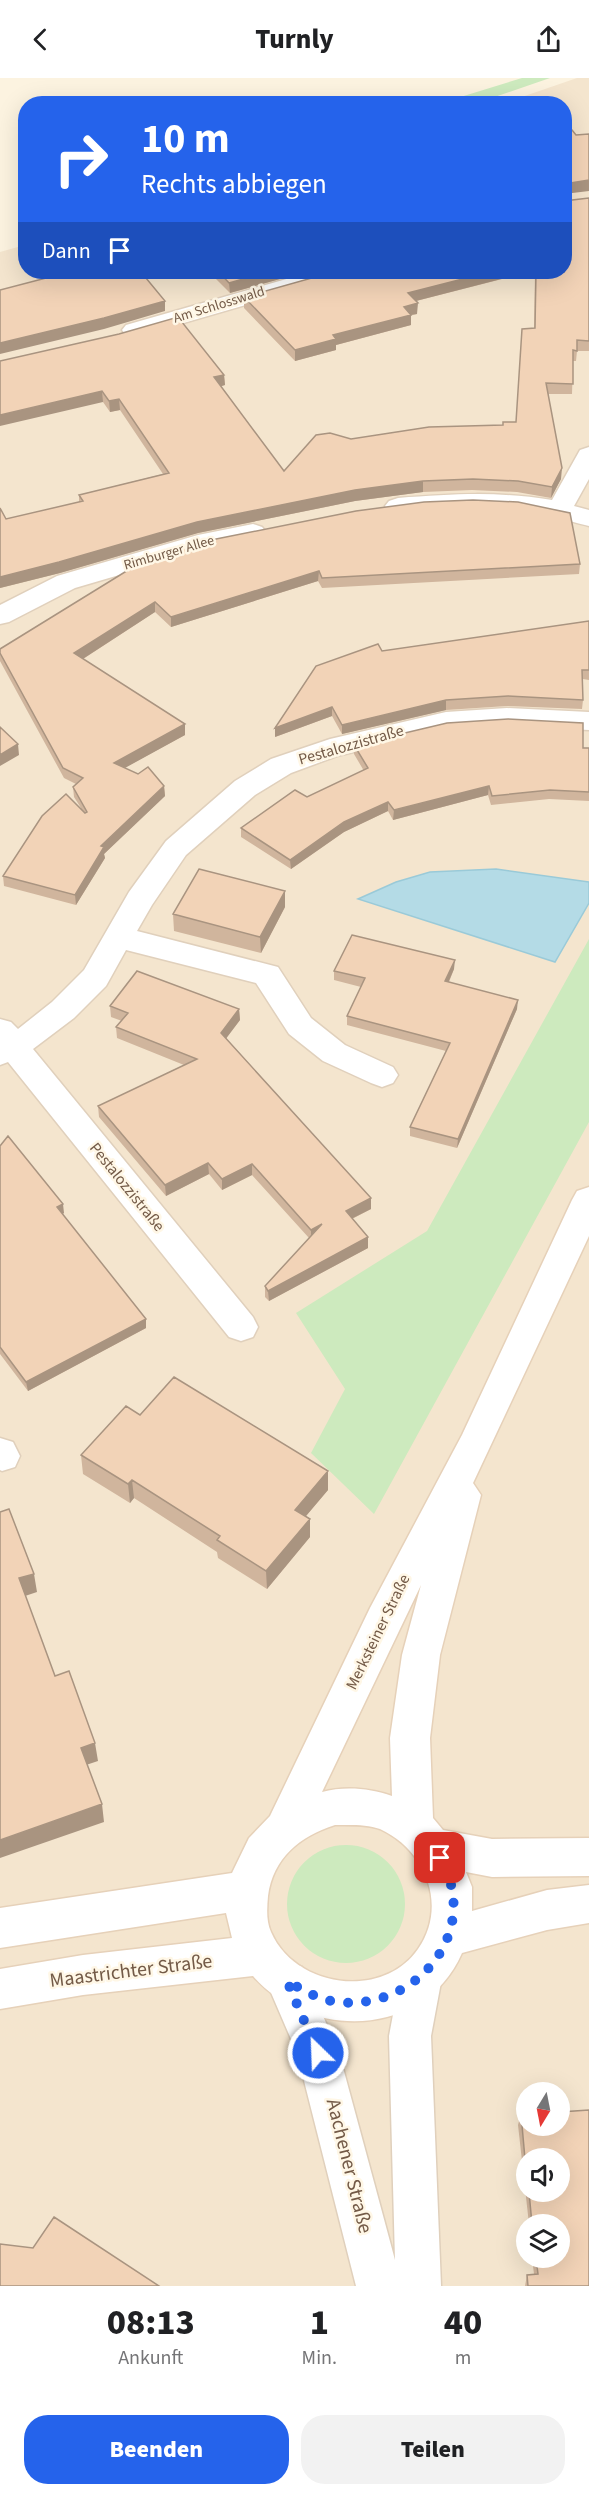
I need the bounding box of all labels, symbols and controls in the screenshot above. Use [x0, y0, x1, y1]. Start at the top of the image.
text: Turnly [255, 20, 334, 59]
icon: back [24, 23, 57, 56]
icon: share [532, 23, 565, 56]
text: 10 m [141, 109, 230, 169]
icon: right [42, 120, 120, 198]
text: Rechts abbiegen [141, 165, 327, 204]
icon: arrive [103, 234, 136, 267]
text: Dann [42, 235, 91, 267]
street label: Am Schlosswald [171, 282, 267, 328]
street label: Rimburger Allee [121, 531, 217, 575]
street label: Pestalozzistraße [296, 719, 406, 771]
street label: Pestalozzistraße [84, 1138, 170, 1236]
street label: Merksteiner Straße [341, 1571, 416, 1693]
pin [414, 1832, 465, 1883]
icon: arrive [423, 1841, 456, 1874]
street label: Maastrichter Straße [48, 1947, 214, 1995]
position arrow [286, 2021, 350, 2085]
north arrow [516, 2082, 570, 2136]
map controls [516, 2082, 570, 2268]
street label: Aachener Straße [319, 2096, 379, 2236]
button: sound [516, 2148, 570, 2202]
button: layers [516, 2214, 570, 2268]
text: 08:13 [107, 2297, 195, 2348]
text: 1 [310, 2297, 329, 2348]
text: 40 [444, 2297, 482, 2348]
text: Ankunft [118, 2344, 183, 2372]
text: Min. [302, 2344, 337, 2372]
text: m [455, 2344, 471, 2372]
button: Beenden [24, 2415, 289, 2484]
button: Teilen [301, 2415, 565, 2484]

